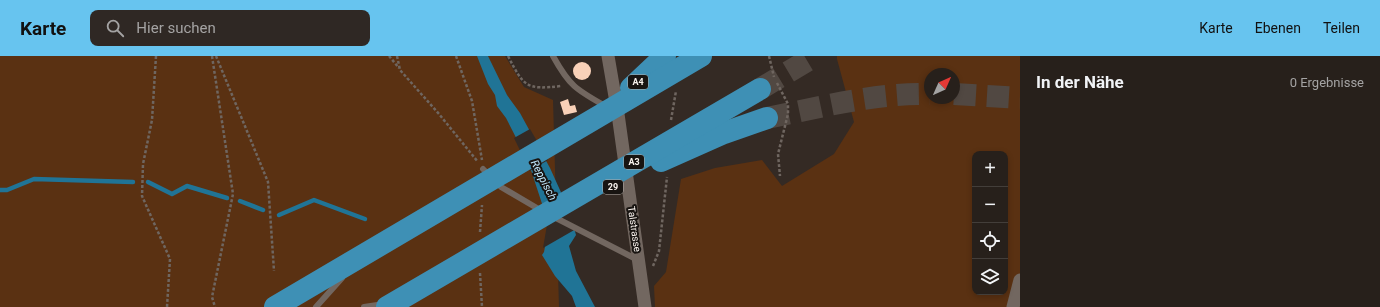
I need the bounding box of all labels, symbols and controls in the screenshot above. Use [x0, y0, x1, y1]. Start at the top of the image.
search box [90, 10, 370, 46]
text: Karte [20, 17, 66, 40]
icon: search [104, 17, 126, 39]
text: Hier suchen [136, 19, 216, 37]
text: Karte [1199, 20, 1233, 36]
text: Ebenen [1255, 20, 1301, 36]
text: Teilen [1323, 20, 1360, 36]
north arrow [924, 68, 960, 104]
text: In der Nähe [1036, 72, 1124, 92]
road number: A4 [628, 75, 648, 89]
text: 0 Ergebnisse [1290, 75, 1364, 90]
map controls [972, 151, 1008, 295]
button: + [972, 151, 1008, 187]
road number: A3 [624, 155, 644, 169]
water label: Reppisch [528, 158, 559, 203]
road number: 29 [603, 180, 623, 194]
button: − [972, 187, 1008, 223]
street label: Talstrasse [626, 206, 643, 253]
button: locate [972, 223, 1008, 259]
button: layers [972, 259, 1008, 295]

